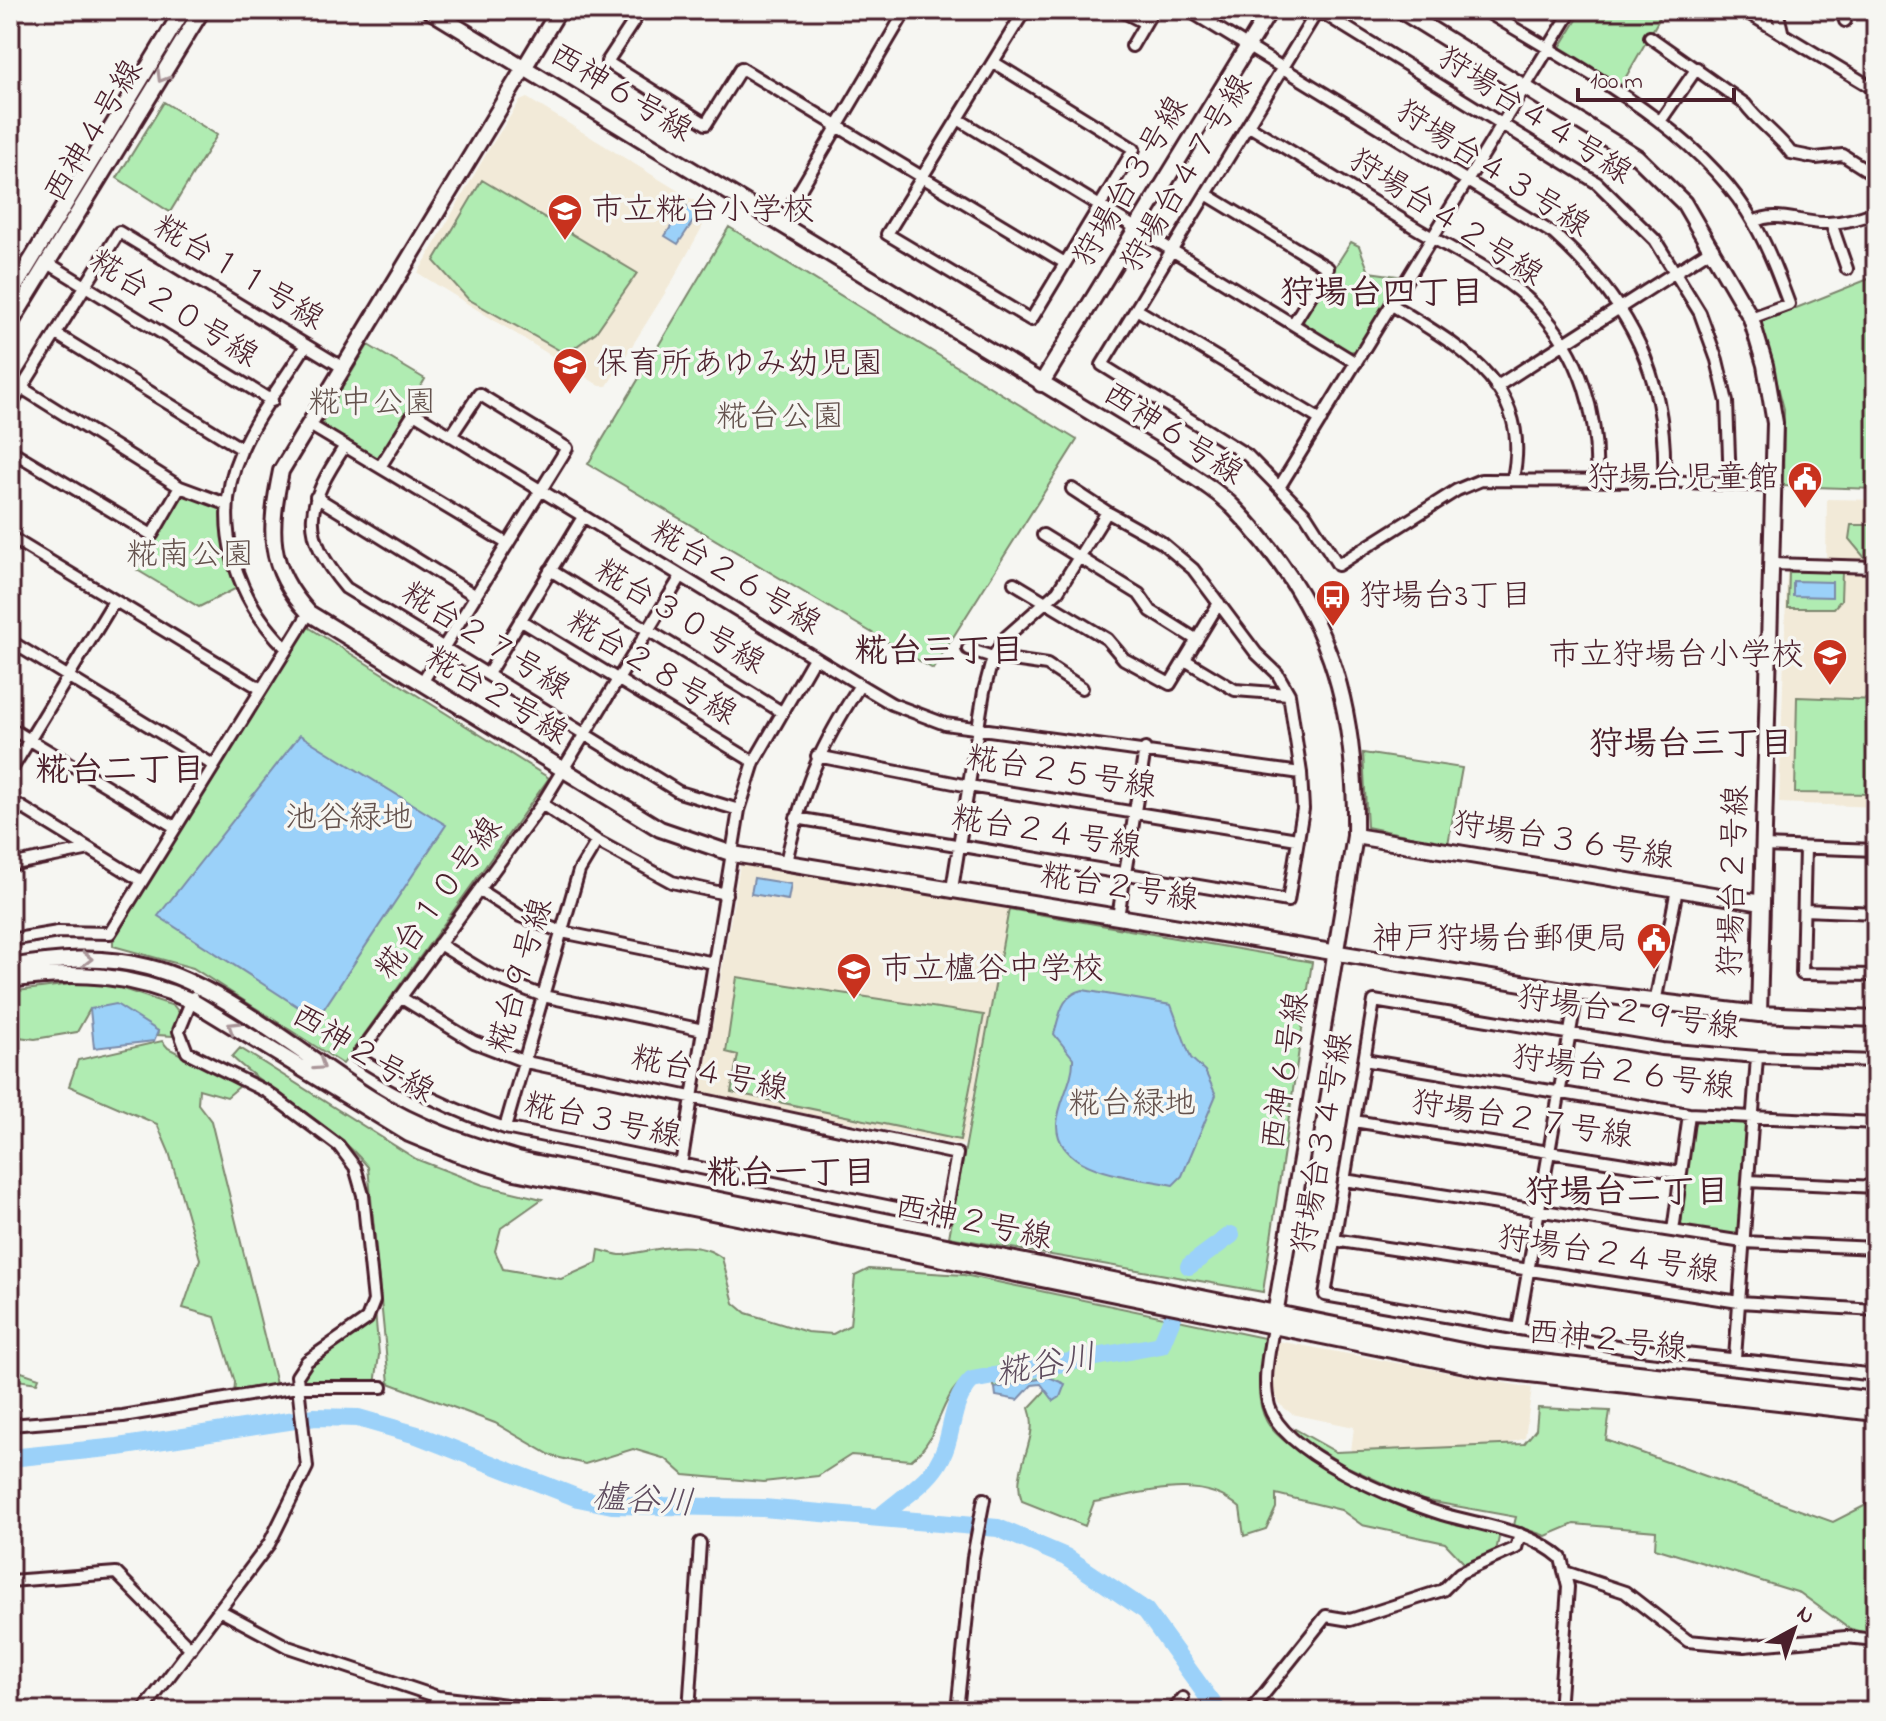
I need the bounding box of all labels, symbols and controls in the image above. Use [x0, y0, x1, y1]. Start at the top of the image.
street label: 西神６号線 [539, 33, 701, 155]
street label: 狩場台４４号線 [1427, 36, 1641, 198]
street label: 西神４号線 [34, 51, 156, 213]
scale bar [1578, 52, 1734, 102]
text: 100 m [1590, 65, 1643, 100]
street label: 狩場台４７号線 [1110, 66, 1266, 282]
one-way arrow [156, 68, 171, 83]
street label: 狩場台３号線 [1062, 88, 1202, 276]
street label: 狩場台４３号線 [1385, 89, 1599, 251]
street label: 狩場台４２号線 [1338, 138, 1552, 300]
place label: 市立糀台小学校 [591, 188, 815, 235]
school or university icon: 市立糀台小学校 [546, 192, 584, 242]
street label: 糀台１１号線 [144, 204, 332, 344]
street label: 糀台２０号線 [79, 239, 267, 381]
district label: 狩場台四丁目 [1280, 270, 1484, 320]
place label: 保育所あゆみ幼児園 [596, 342, 883, 389]
school or university icon: 保育所あゆみ幼児園 [551, 346, 589, 396]
street label: 西神６号線 [1092, 372, 1252, 498]
park label: 糀中公園 [308, 381, 436, 428]
park label: 糀台公園 [716, 395, 844, 442]
place label: 狩場台児童館 [1587, 456, 1779, 503]
public building icon: 狩場台児童館 [1786, 460, 1824, 510]
street label: 糀台２６号線 [641, 509, 829, 649]
park label: 糀南公園 [126, 533, 254, 580]
street label: 糀台３０号線 [585, 548, 773, 688]
street label: 糀台２７号線 [391, 571, 579, 713]
place label: 狩場台3丁目 [1359, 574, 1532, 621]
bus stop icon: 狩場台3丁目 [1314, 578, 1352, 628]
street label: 糀台２８号線 [557, 599, 745, 739]
district label: 糀台三丁目 [854, 628, 1024, 678]
place label: 市立狩場台小学校 [1548, 633, 1804, 680]
street label: 糀台２号線 [415, 636, 577, 758]
school or university icon: 市立狩場台小学校 [1811, 637, 1849, 687]
district label: 狩場台三丁目 [1589, 721, 1793, 771]
street label: 糀台２５号線 [962, 736, 1160, 812]
district label: 糀台二丁目 [35, 747, 205, 797]
street label: 狩場台２号線 [1708, 784, 1762, 978]
park label: 池谷緑地 [285, 796, 413, 843]
street label: 糀台２４号線 [947, 796, 1145, 872]
street label: 狩場台３６号線 [1449, 801, 1677, 883]
street label: 糀台１０号線 [365, 808, 515, 990]
street label: 糀台２号線 [1036, 853, 1202, 925]
street label: 糀台９号線 [477, 893, 567, 1059]
place label: 神戸狩場台郵便局 [1372, 917, 1628, 964]
public building icon: 神戸狩場台郵便局 [1635, 921, 1673, 971]
place label: 市立櫨谷中学校 [880, 947, 1104, 994]
one-way arrow [81, 950, 94, 968]
school or university icon: 市立櫨谷中学校 [835, 951, 873, 1001]
street label: 狩場台２９号線 [1514, 975, 1742, 1053]
street label: 西神６号線 [1251, 988, 1323, 1154]
street label: 西神２号線 [281, 994, 443, 1116]
one-way arrow [227, 1021, 242, 1036]
street label: 狩場台３４号線 [1281, 1029, 1367, 1257]
street label: 糀台４号線 [626, 1035, 792, 1115]
street label: 狩場台２６号線 [1509, 1035, 1737, 1113]
one-way arrow [311, 1055, 326, 1070]
street label: 狩場台２７号線 [1408, 1080, 1636, 1162]
street label: 糀台３号線 [519, 1082, 685, 1162]
park label: 糀台緑地 [1068, 1082, 1196, 1129]
district label: 糀台一丁目 [706, 1150, 876, 1200]
district label: 狩場台二丁目 [1525, 1169, 1729, 1219]
street label: 西神２号線 [890, 1184, 1056, 1264]
street label: 狩場台２４号線 [1494, 1215, 1722, 1297]
street label: 西神２号線 [1525, 1310, 1689, 1374]
water label: 糀谷川 [991, 1334, 1101, 1400]
water label: 櫨谷川 [590, 1474, 696, 1530]
north arrow [1754, 1589, 1834, 1669]
text: N [1789, 1599, 1821, 1633]

